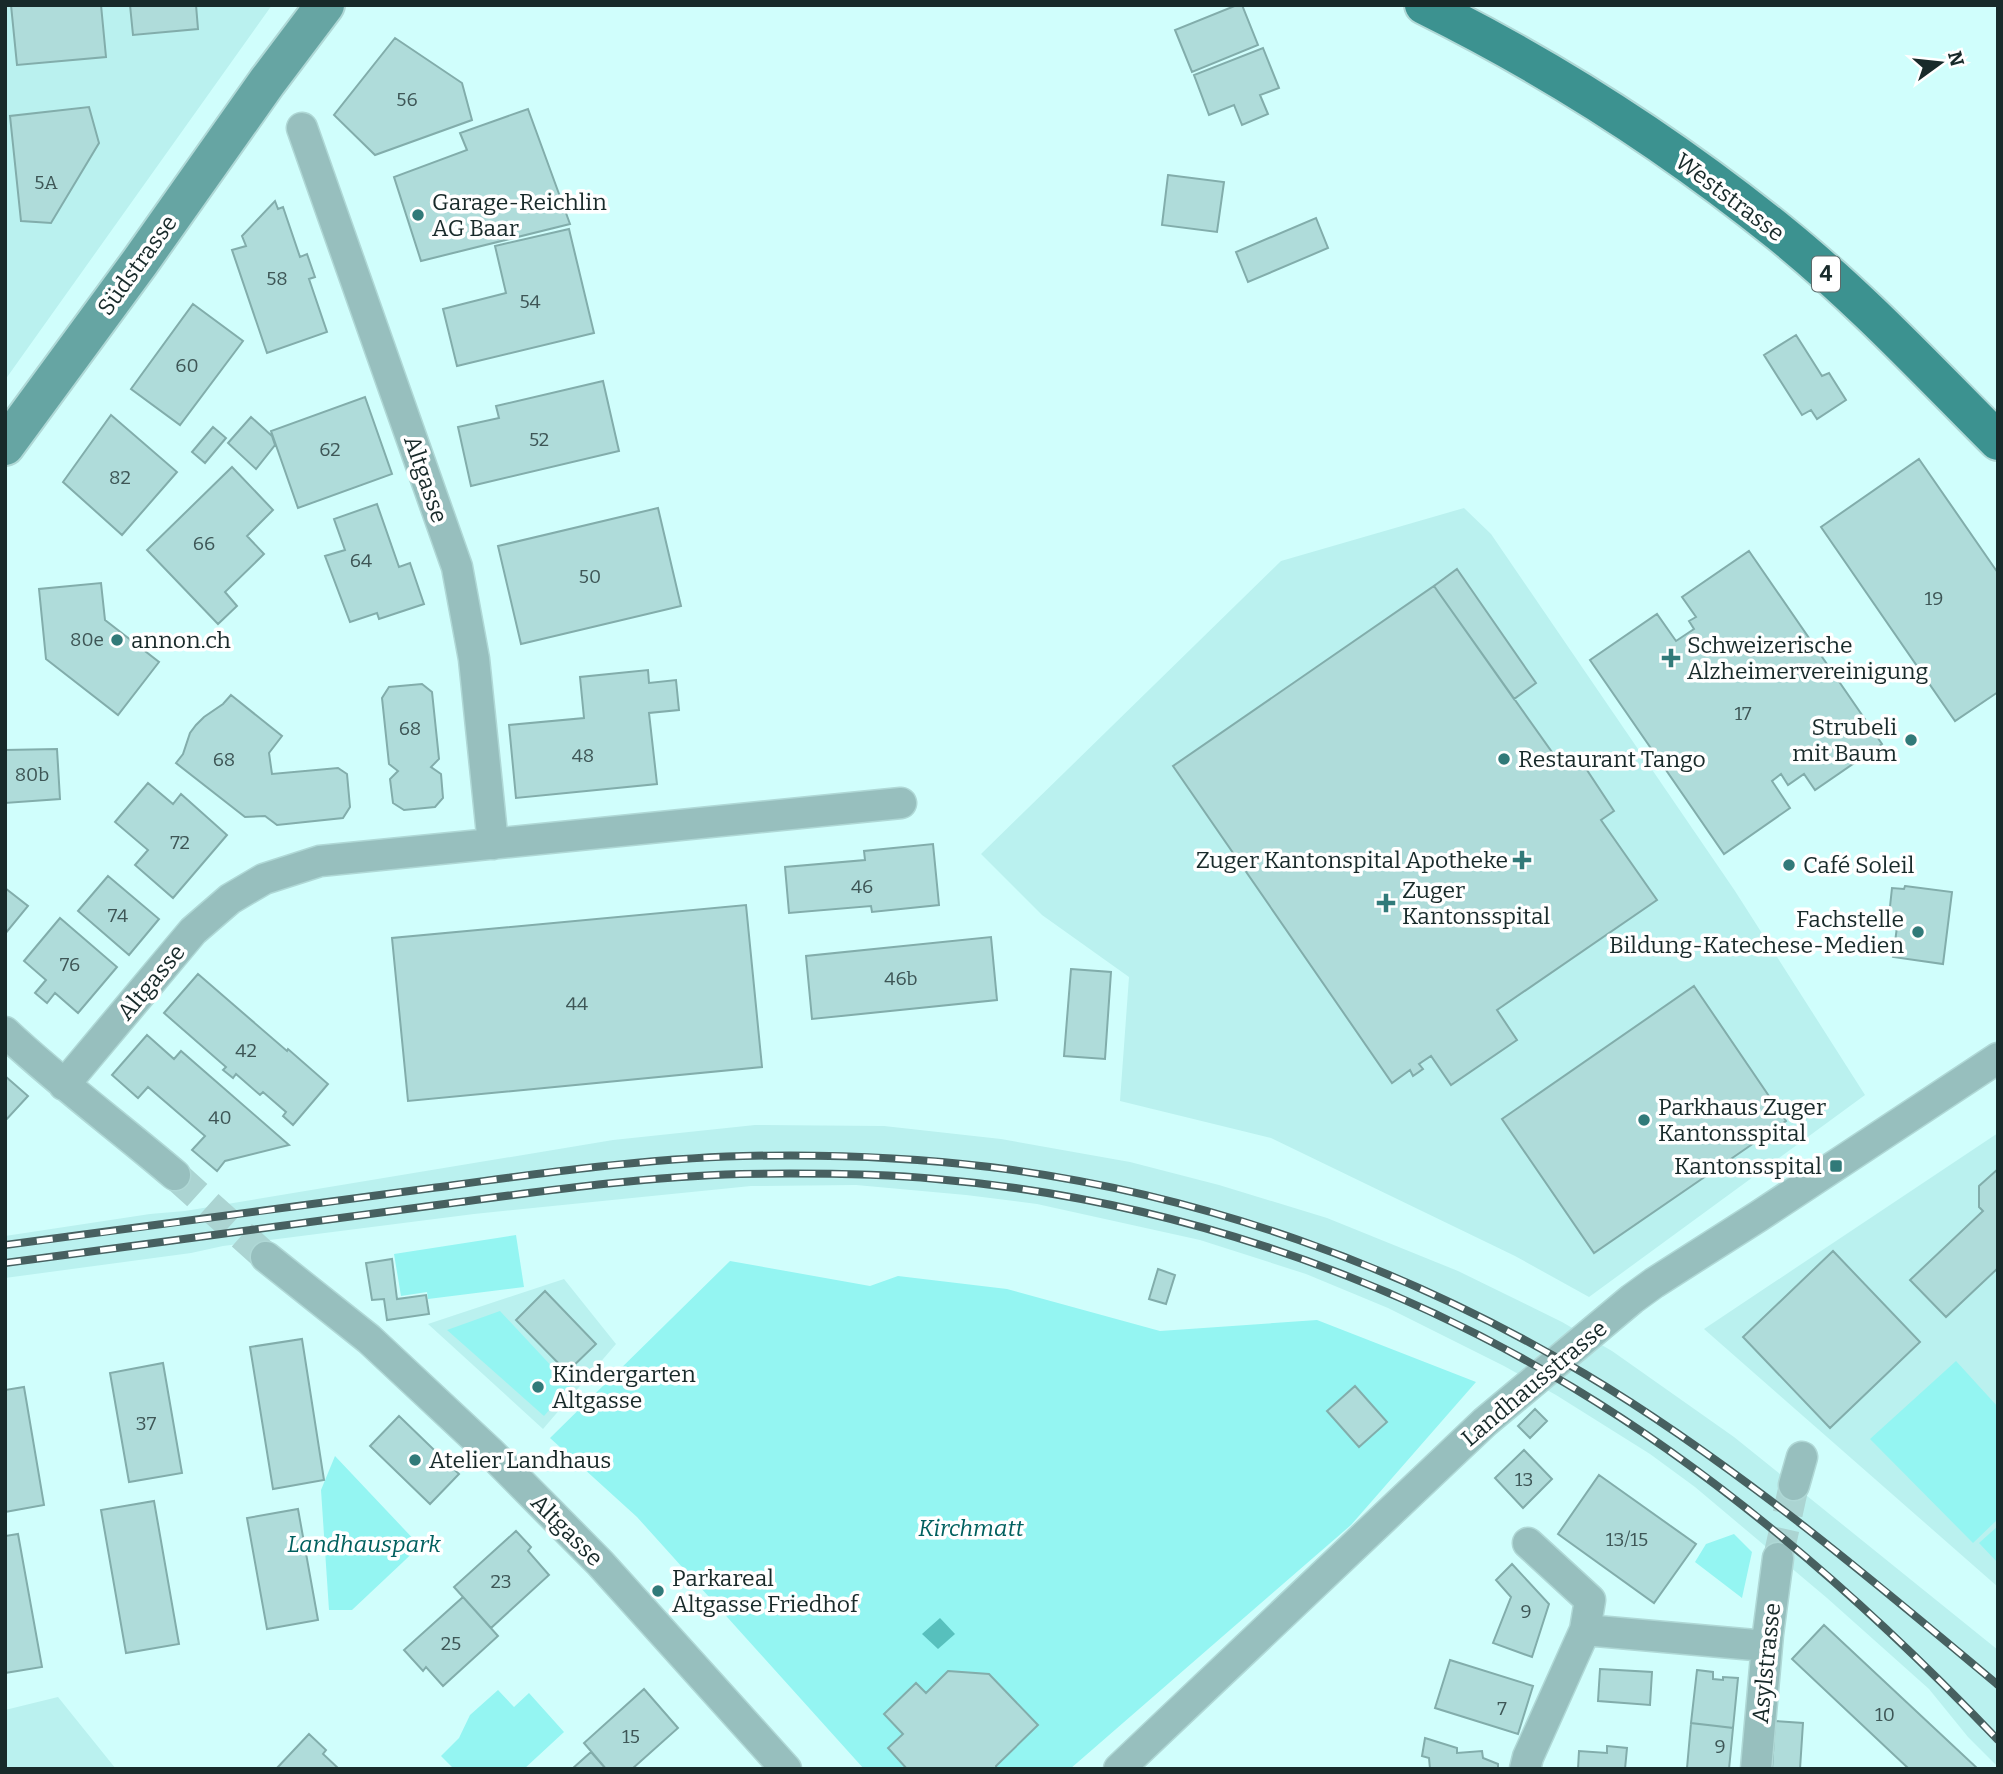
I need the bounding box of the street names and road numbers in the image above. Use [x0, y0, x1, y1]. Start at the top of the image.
street label: Weststrasse [1670, 147, 1790, 247]
street label: Südstrasse [91, 209, 183, 321]
road number: 4 [1812, 256, 1840, 292]
street label: Altgasse [398, 432, 454, 526]
street label: Altgasse [111, 938, 191, 1026]
street label: Landhausstrasse [1456, 1314, 1612, 1452]
street label: Altgasse [525, 1488, 609, 1572]
street label: Asylstrasse [1746, 1601, 1786, 1725]

